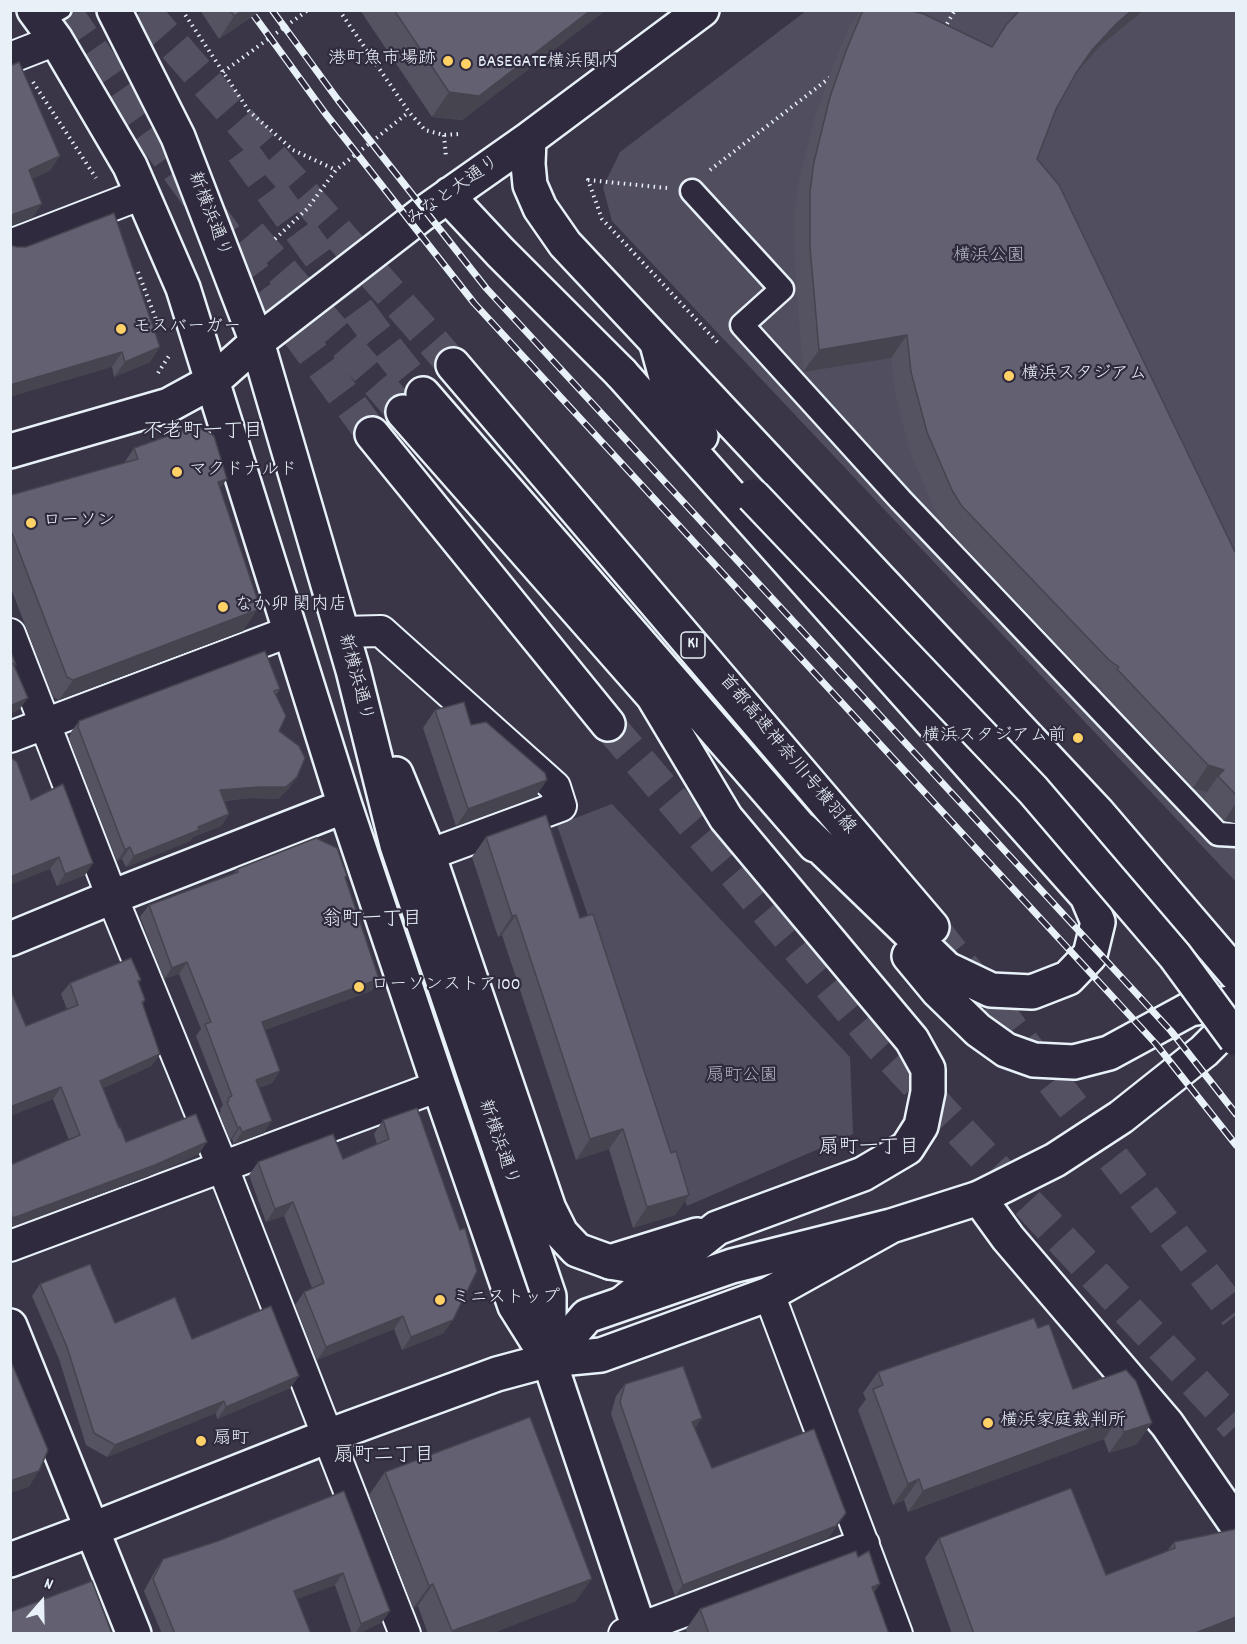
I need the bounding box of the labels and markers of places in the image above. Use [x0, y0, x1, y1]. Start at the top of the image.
place label: 港町魚市場跡 [328, 50, 436, 72]
place label: BASEGATE横浜関内 [478, 53, 619, 75]
marker: 港町魚市場跡 [441, 54, 455, 68]
marker: BASEGATE横浜関内 [459, 57, 473, 71]
place label: モスバーガー [133, 318, 241, 340]
marker: モスバーガー [114, 322, 128, 336]
place label: 横浜スタジアム [1021, 365, 1147, 387]
marker: 横浜スタジアム [1002, 369, 1016, 383]
place label: マクドナルド [189, 461, 297, 483]
marker: マクドナルド [170, 465, 184, 479]
place label: ローソン [43, 512, 115, 534]
marker: ローソン [24, 516, 38, 530]
place label: なか卯 関内店 [235, 596, 347, 618]
marker: なか卯 関内店 [216, 600, 230, 614]
place label: 横浜スタジアム前 [922, 727, 1066, 749]
marker: 横浜スタジアム前 [1071, 731, 1085, 745]
place label: ローソンストア100 [371, 976, 521, 998]
marker: ローソンストア100 [352, 980, 366, 994]
place label: ミニストップ [452, 1289, 560, 1311]
marker: ミニストップ [433, 1293, 447, 1307]
place label: 横浜家庭裁判所 [1000, 1412, 1126, 1434]
marker: 横浜家庭裁判所 [981, 1416, 995, 1430]
place label: 扇町 [213, 1430, 249, 1452]
marker: 扇町 [194, 1434, 208, 1448]

